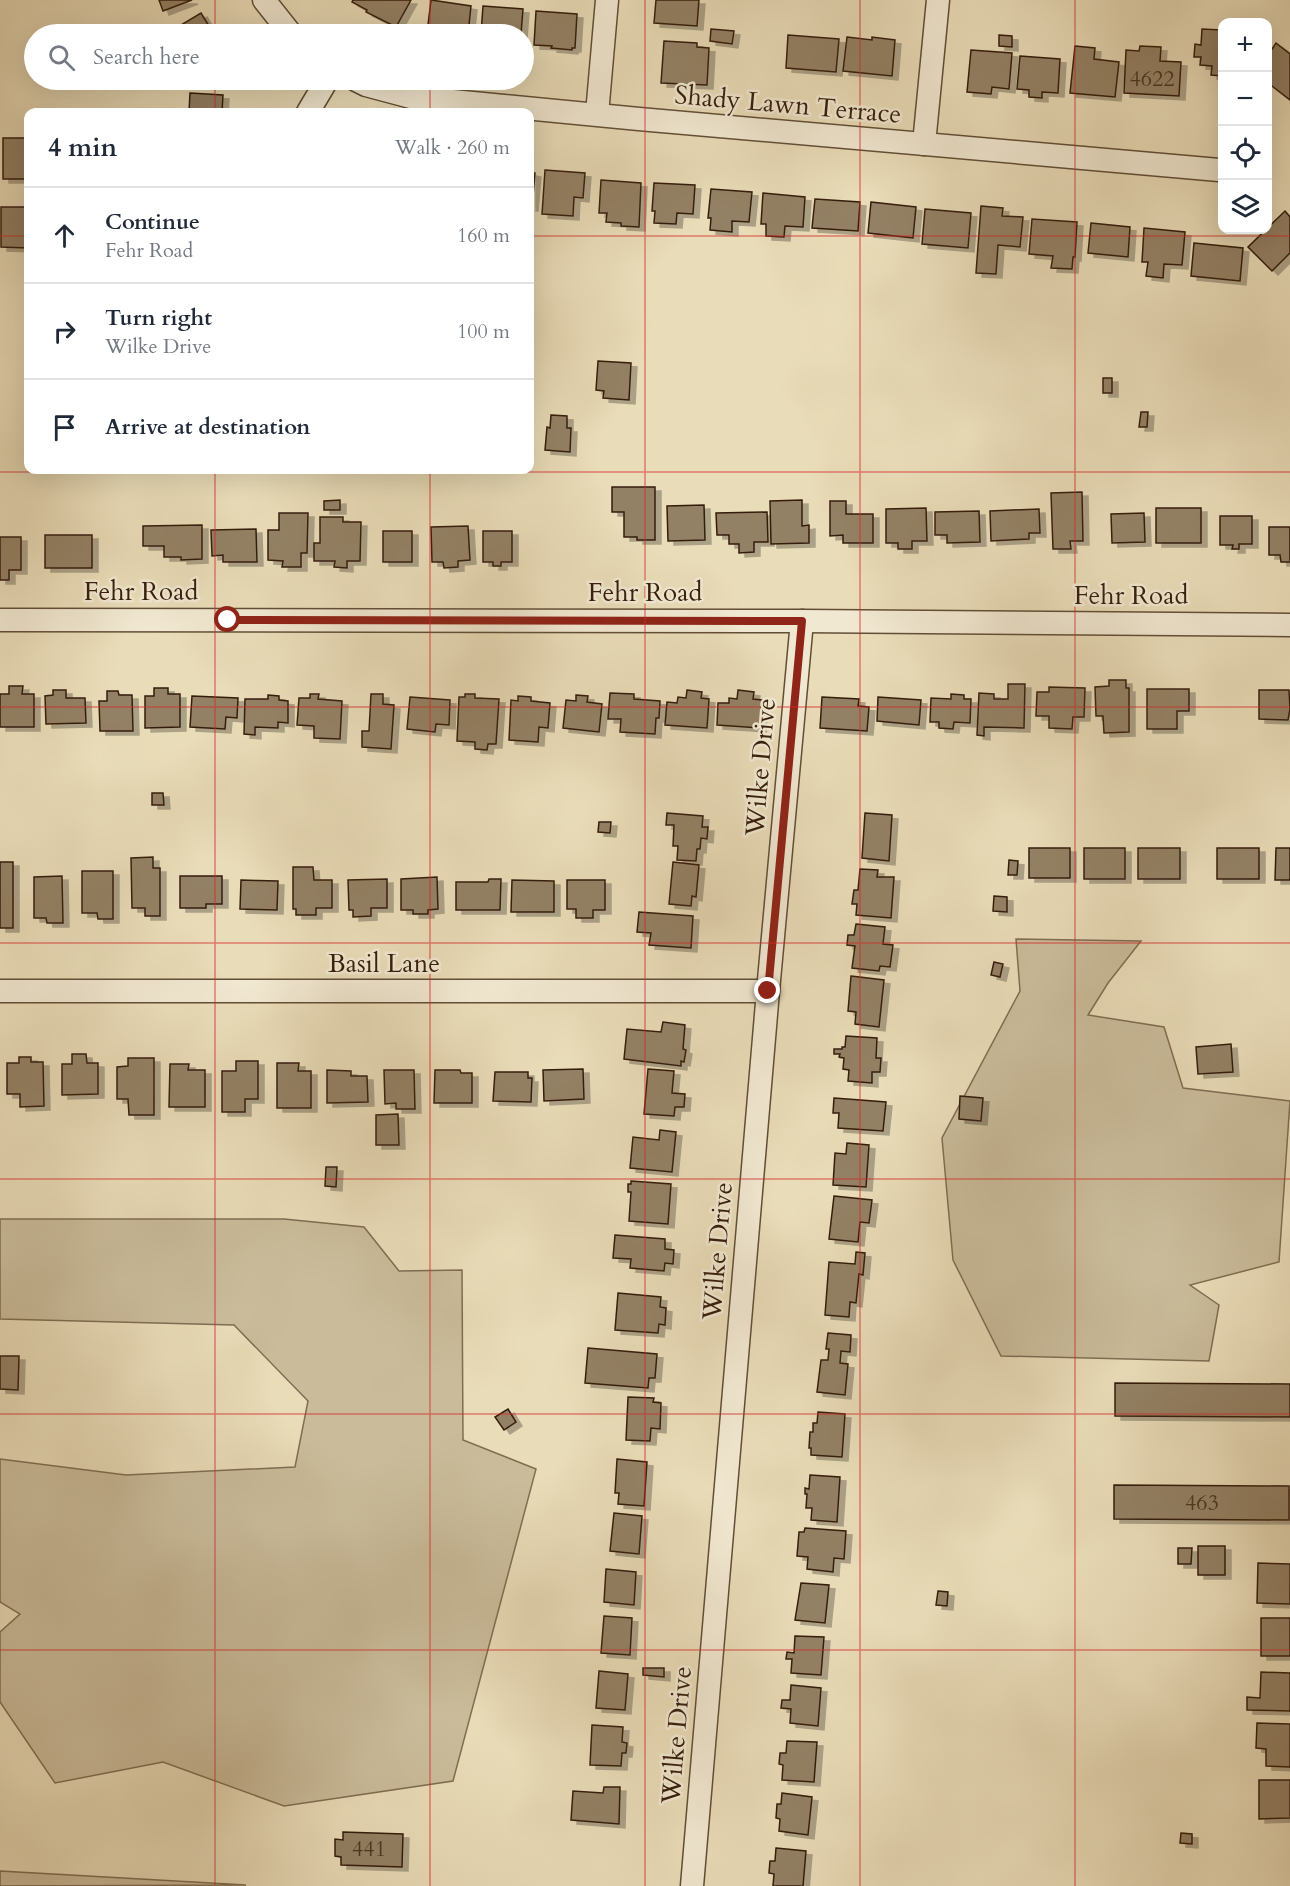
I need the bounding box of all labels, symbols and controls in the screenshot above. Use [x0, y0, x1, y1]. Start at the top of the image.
map controls [1218, 18, 1272, 234]
button: + [1218, 18, 1272, 72]
search box [24, 24, 534, 90]
icon: search [45, 41, 78, 74]
text: Search here [93, 42, 200, 72]
house number: 4622 [1129, 64, 1175, 94]
button: − [1218, 72, 1272, 126]
street label: Shady Lawn Terrace [673, 77, 903, 132]
button: locate [1218, 126, 1272, 180]
text: 4 min [48, 130, 117, 165]
text: Walk · 260 m [395, 134, 510, 161]
button: layers [1218, 180, 1272, 234]
text: Continue [105, 207, 200, 237]
icon: ahead [48, 219, 81, 252]
text: 160 m [457, 222, 510, 249]
text: Fehr Road [105, 237, 193, 264]
text: Turn right [105, 303, 212, 333]
icon: right [48, 315, 81, 348]
text: 100 m [457, 318, 510, 345]
text: Wilke Drive [105, 333, 211, 360]
icon: arrive [48, 411, 81, 444]
text: Arrive at destination [105, 412, 310, 442]
street label: Fehr Road [84, 574, 198, 609]
street label: Fehr Road [588, 575, 702, 610]
street label: Fehr Road [1074, 578, 1188, 613]
route start [214, 606, 240, 632]
street label: Wilke Drive [737, 697, 784, 838]
street label: Basil Lane [328, 946, 440, 981]
route end [754, 977, 780, 1003]
street label: Wilke Drive [694, 1181, 741, 1322]
house number: 463 [1185, 1488, 1219, 1518]
street label: Wilke Drive [653, 1665, 700, 1806]
house number: 441 [352, 1834, 386, 1864]

